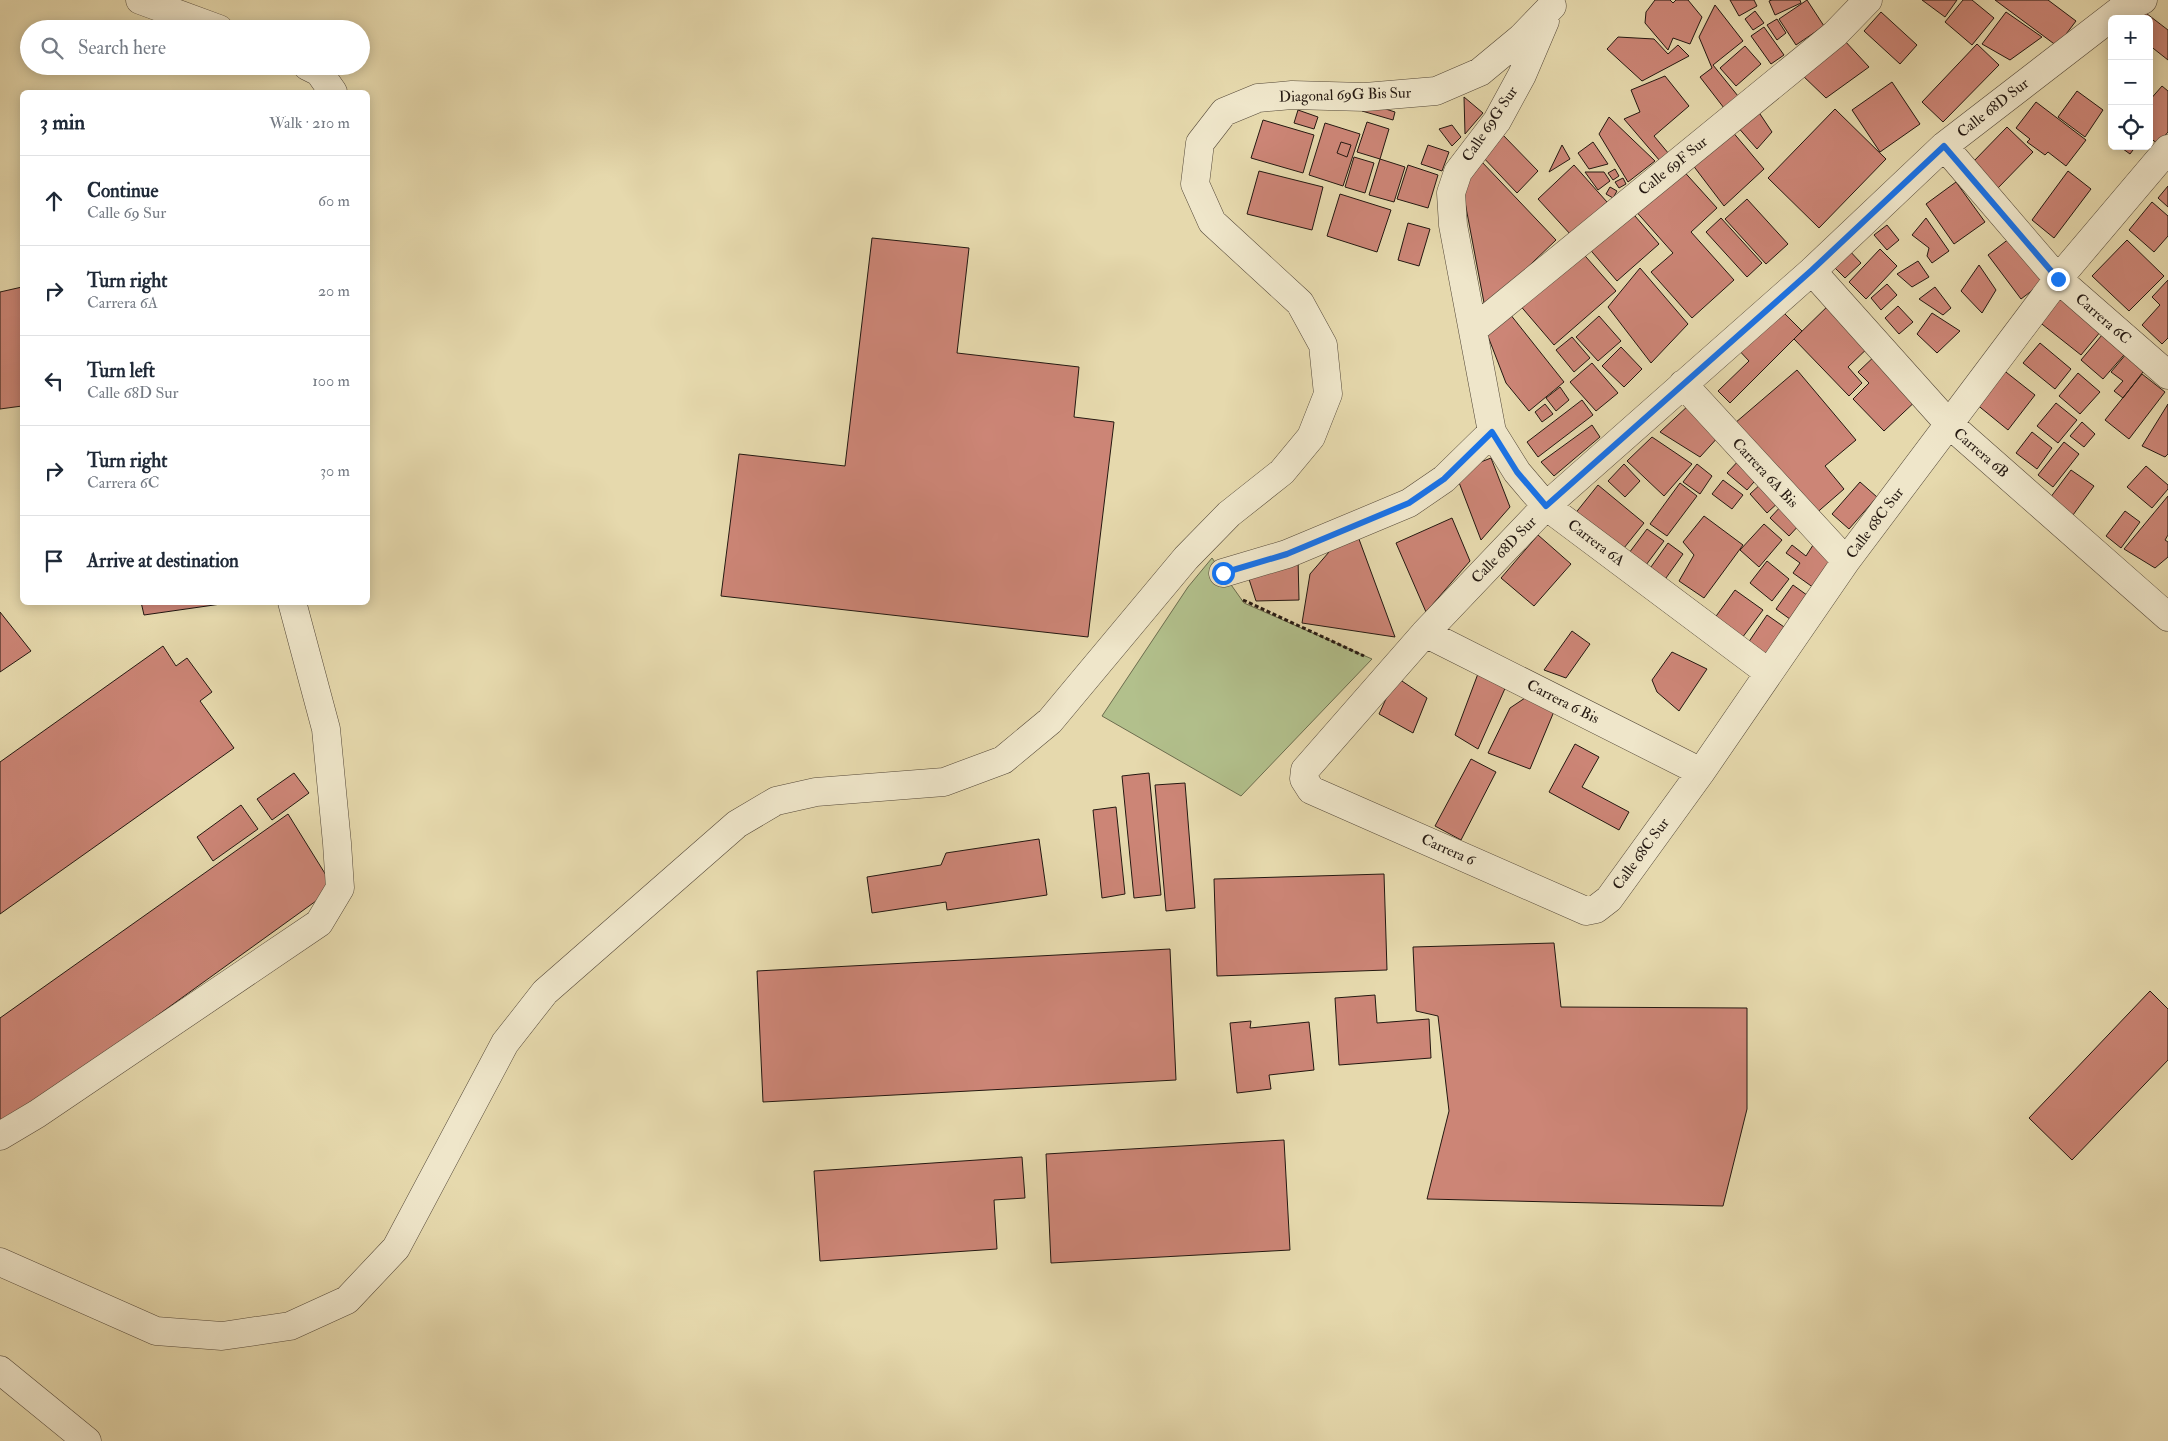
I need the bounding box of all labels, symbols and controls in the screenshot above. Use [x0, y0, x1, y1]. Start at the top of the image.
map controls [2108, 15, 2153, 150]
button: + [2108, 15, 2153, 60]
search box [20, 20, 370, 75]
icon: search [38, 34, 66, 62]
text: Search here [78, 36, 166, 60]
button: − [2108, 60, 2153, 105]
street label: Calle 68D Sur [1953, 74, 2033, 142]
street label: Calle 69G Sur [1458, 82, 1522, 165]
street label: Diagonal 69G Bis Sur [1278, 83, 1412, 107]
button: locate [2108, 105, 2153, 150]
text: 3 min [40, 109, 85, 136]
text: Walk · 210 m [269, 113, 350, 133]
street label: Calle 69F Sur [1635, 132, 1712, 200]
text: Continue [87, 179, 158, 203]
icon: ahead [40, 187, 68, 215]
text: 60 m [318, 191, 350, 211]
text: Calle 69 Sur [87, 203, 166, 223]
route end [2047, 268, 2070, 291]
text: Turn right [87, 269, 167, 293]
icon: right [40, 277, 68, 305]
text: 20 m [318, 281, 350, 301]
street label: Carrera 6C [2071, 290, 2135, 348]
text: Carrera 6A [87, 293, 158, 313]
text: Turn left [87, 359, 155, 383]
icon: left [40, 367, 68, 395]
text: 100 m [312, 371, 350, 391]
text: Calle 68D Sur [87, 383, 178, 403]
street label: Carrera 6B [1950, 424, 2012, 482]
street label: Carrera 6A Bis [1728, 434, 1802, 512]
text: Turn right [87, 449, 167, 473]
icon: right [40, 457, 68, 485]
text: 30 m [320, 461, 350, 481]
text: Carrera 6C [87, 473, 159, 493]
street label: Calle 68C Sur [1842, 483, 1908, 562]
street label: Calle 68D Sur [1467, 512, 1541, 587]
street label: Carrera 6A [1564, 515, 1629, 571]
icon: arrive [40, 547, 68, 575]
text: Arrive at destination [87, 549, 239, 573]
route start [1212, 562, 1235, 585]
street label: Carrera 6 Bis [1523, 676, 1603, 728]
street label: Calle 68C Sur [1608, 814, 1674, 894]
street label: Carrera 6 [1418, 830, 1479, 871]

